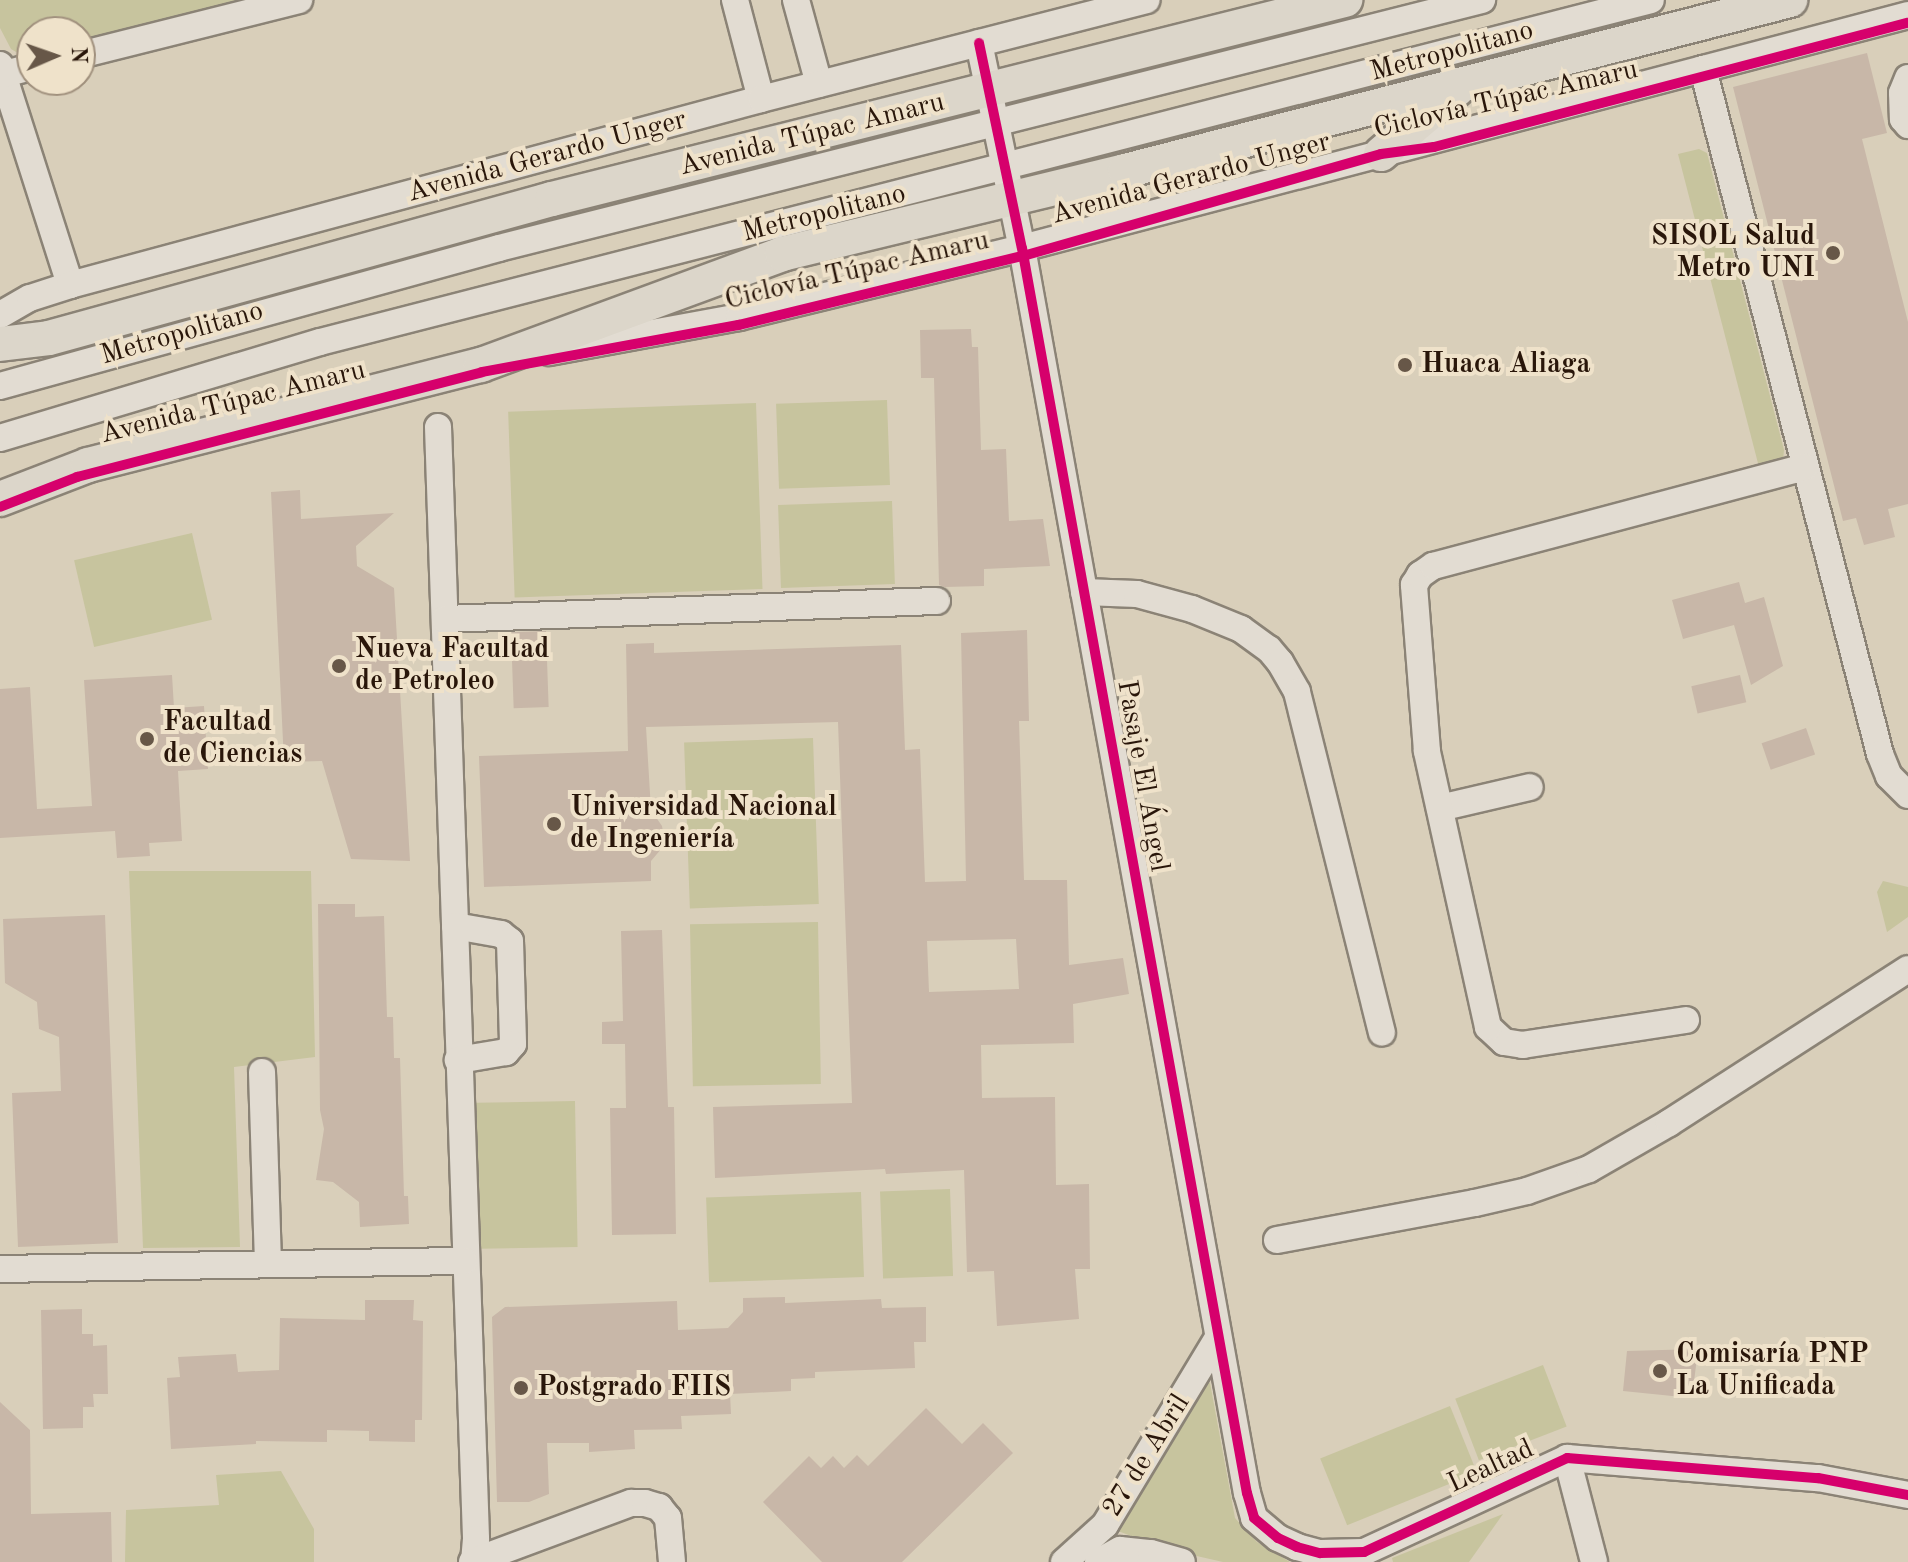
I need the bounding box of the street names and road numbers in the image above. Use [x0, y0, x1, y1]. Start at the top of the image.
street label: Metropolitano [1367, 14, 1537, 90]
street label: Ciclovía Túpac Amaru [1371, 53, 1641, 147]
street label: Avenida Túpac Amaru [676, 86, 948, 184]
street label: Avenida Gerardo Unger [404, 104, 690, 210]
street label: Avenida Gerardo Unger [1048, 126, 1334, 232]
street label: Metropolitano [739, 177, 909, 251]
street label: Ciclovía Túpac Amaru [722, 224, 992, 318]
street label: Metropolitano [97, 295, 267, 373]
street label: Avenida Túpac Amaru [97, 354, 369, 452]
street label: Pasaje El Ángel [1109, 678, 1175, 874]
street label: 27 de Abril [1096, 1389, 1198, 1523]
street label: Lealtad [1443, 1432, 1539, 1502]

